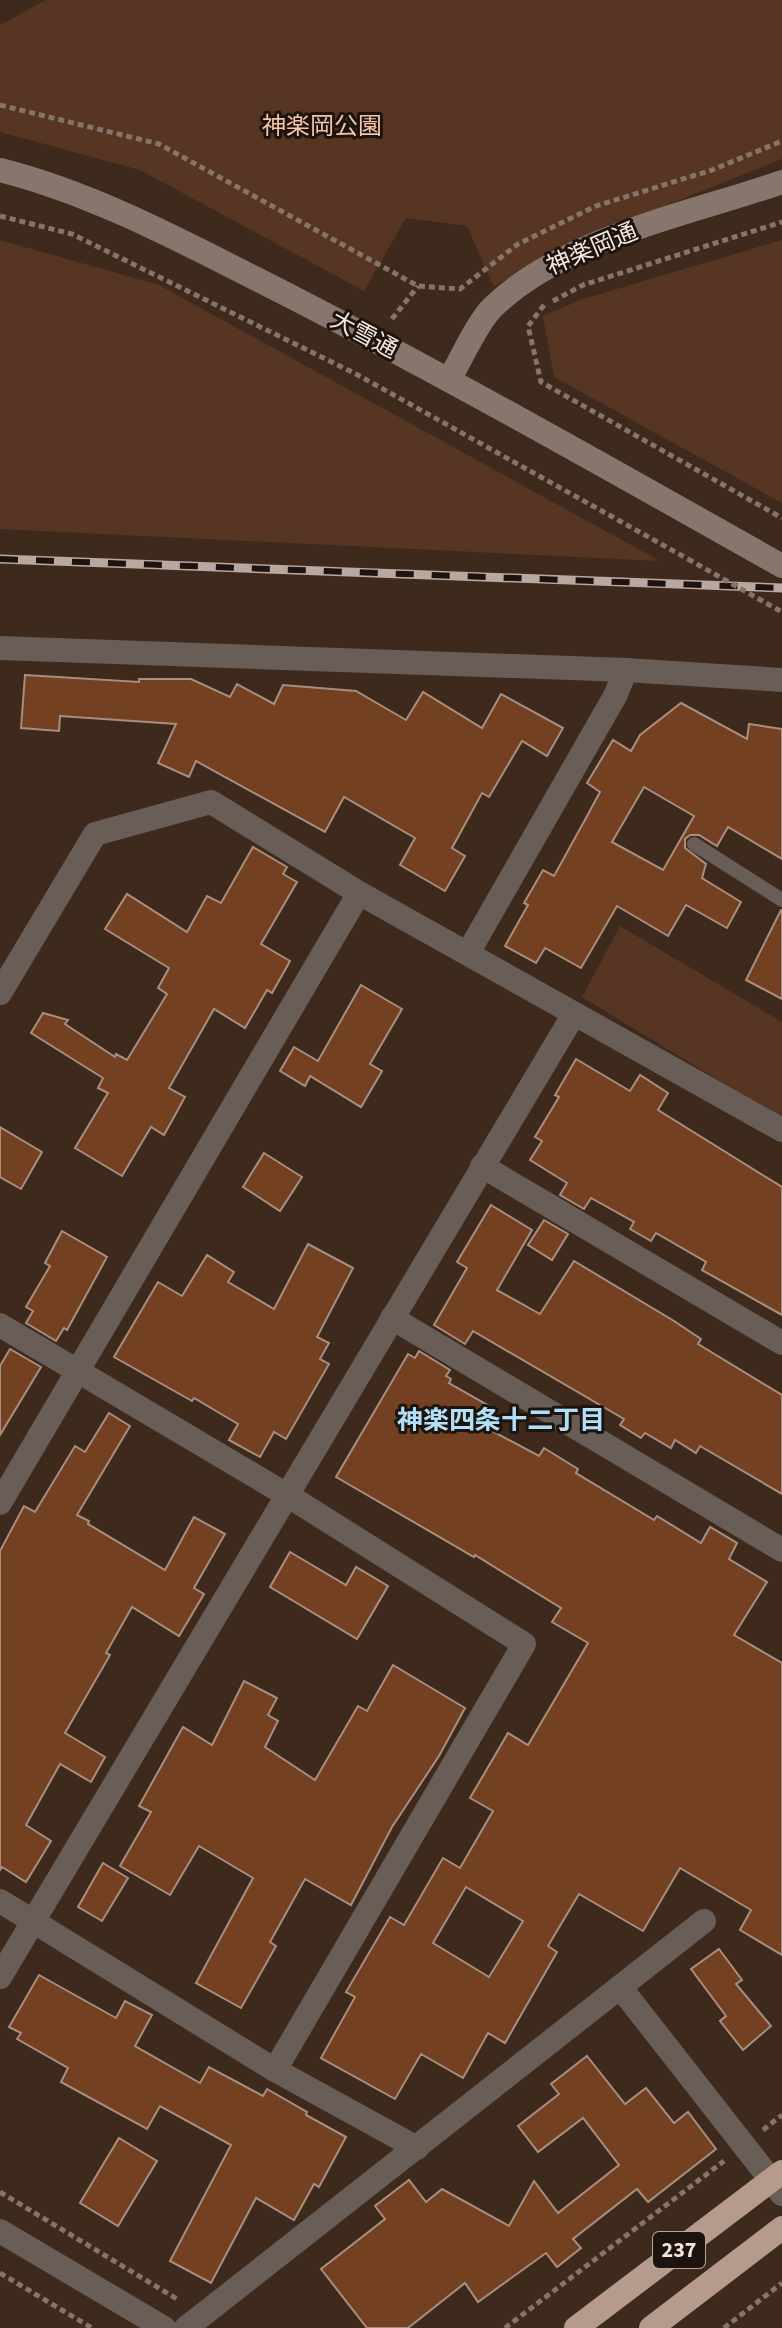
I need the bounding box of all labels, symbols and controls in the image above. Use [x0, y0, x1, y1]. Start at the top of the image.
park label: 神楽岡公園 [262, 109, 382, 144]
street label: 神楽岡通 [541, 214, 643, 284]
street label: 大雪通 [324, 303, 404, 367]
district label: 神楽四条十二丁目 [397, 1402, 605, 1439]
road number: 237 [653, 2232, 705, 2268]

